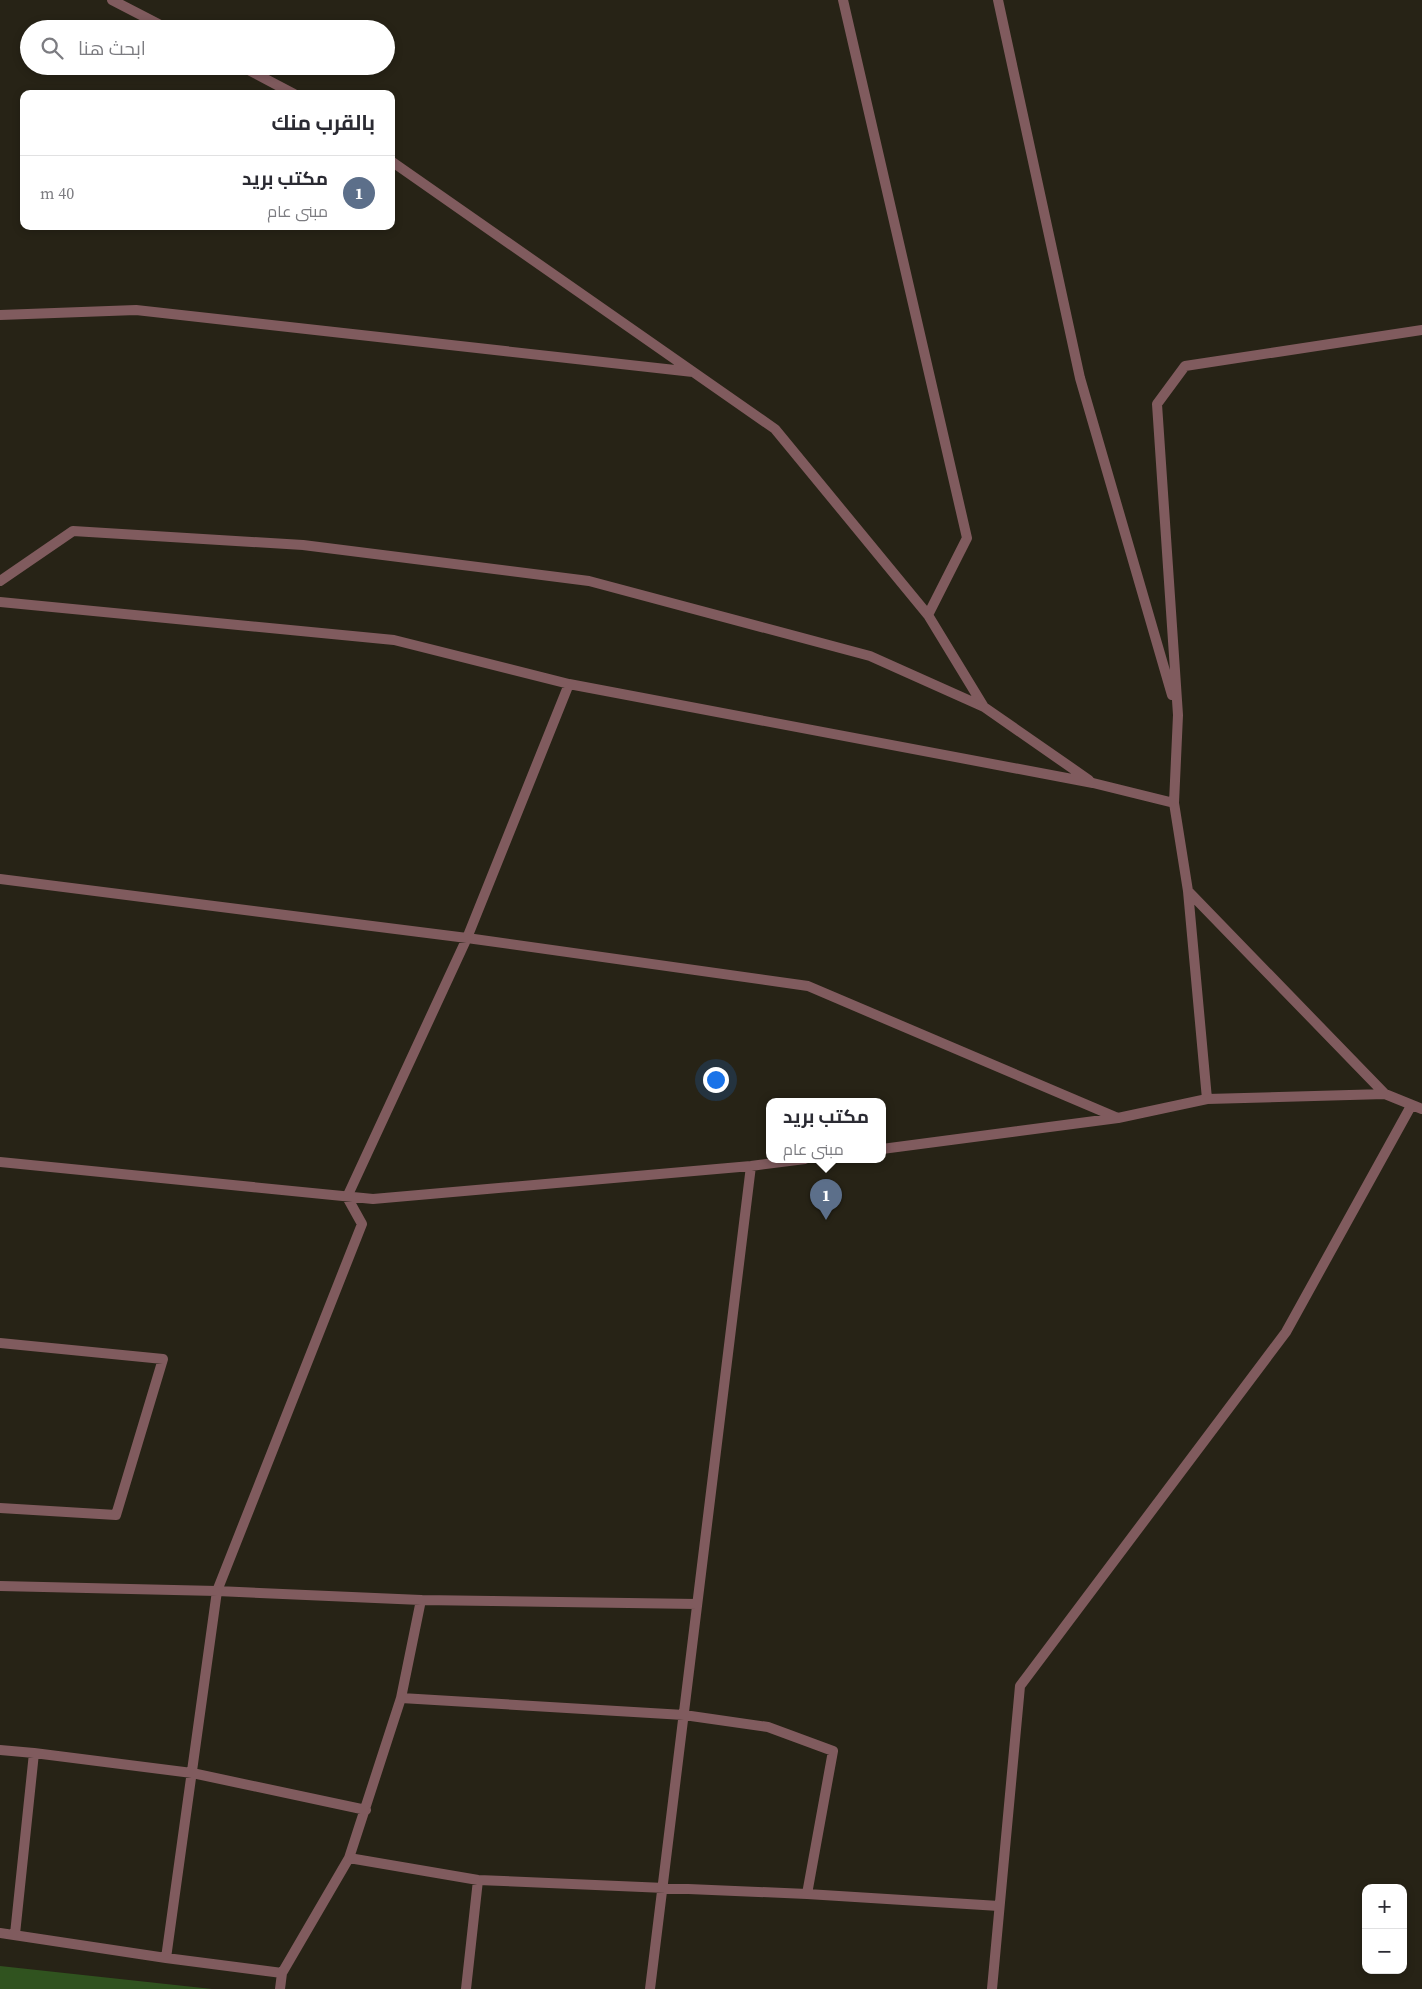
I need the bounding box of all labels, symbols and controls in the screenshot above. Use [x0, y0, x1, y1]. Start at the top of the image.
search box [20, 20, 395, 75]
icon: search [38, 34, 66, 62]
text: ابحث هنا [78, 35, 146, 61]
text: بالقرب منك [271, 108, 375, 137]
text: مكتب بريد [242, 165, 328, 191]
text: 40 m [40, 182, 74, 204]
text: 1 [355, 182, 363, 204]
text: مبنى عام [267, 200, 328, 222]
your location [703, 1067, 729, 1093]
popup [766, 1098, 886, 1163]
text: مكتب بريد [783, 1103, 869, 1129]
text: مبنى عام [783, 1138, 844, 1160]
pin: 1 [810, 1179, 842, 1220]
map controls [1362, 1884, 1407, 1974]
button: + [1362, 1884, 1407, 1929]
button: − [1362, 1929, 1407, 1974]

